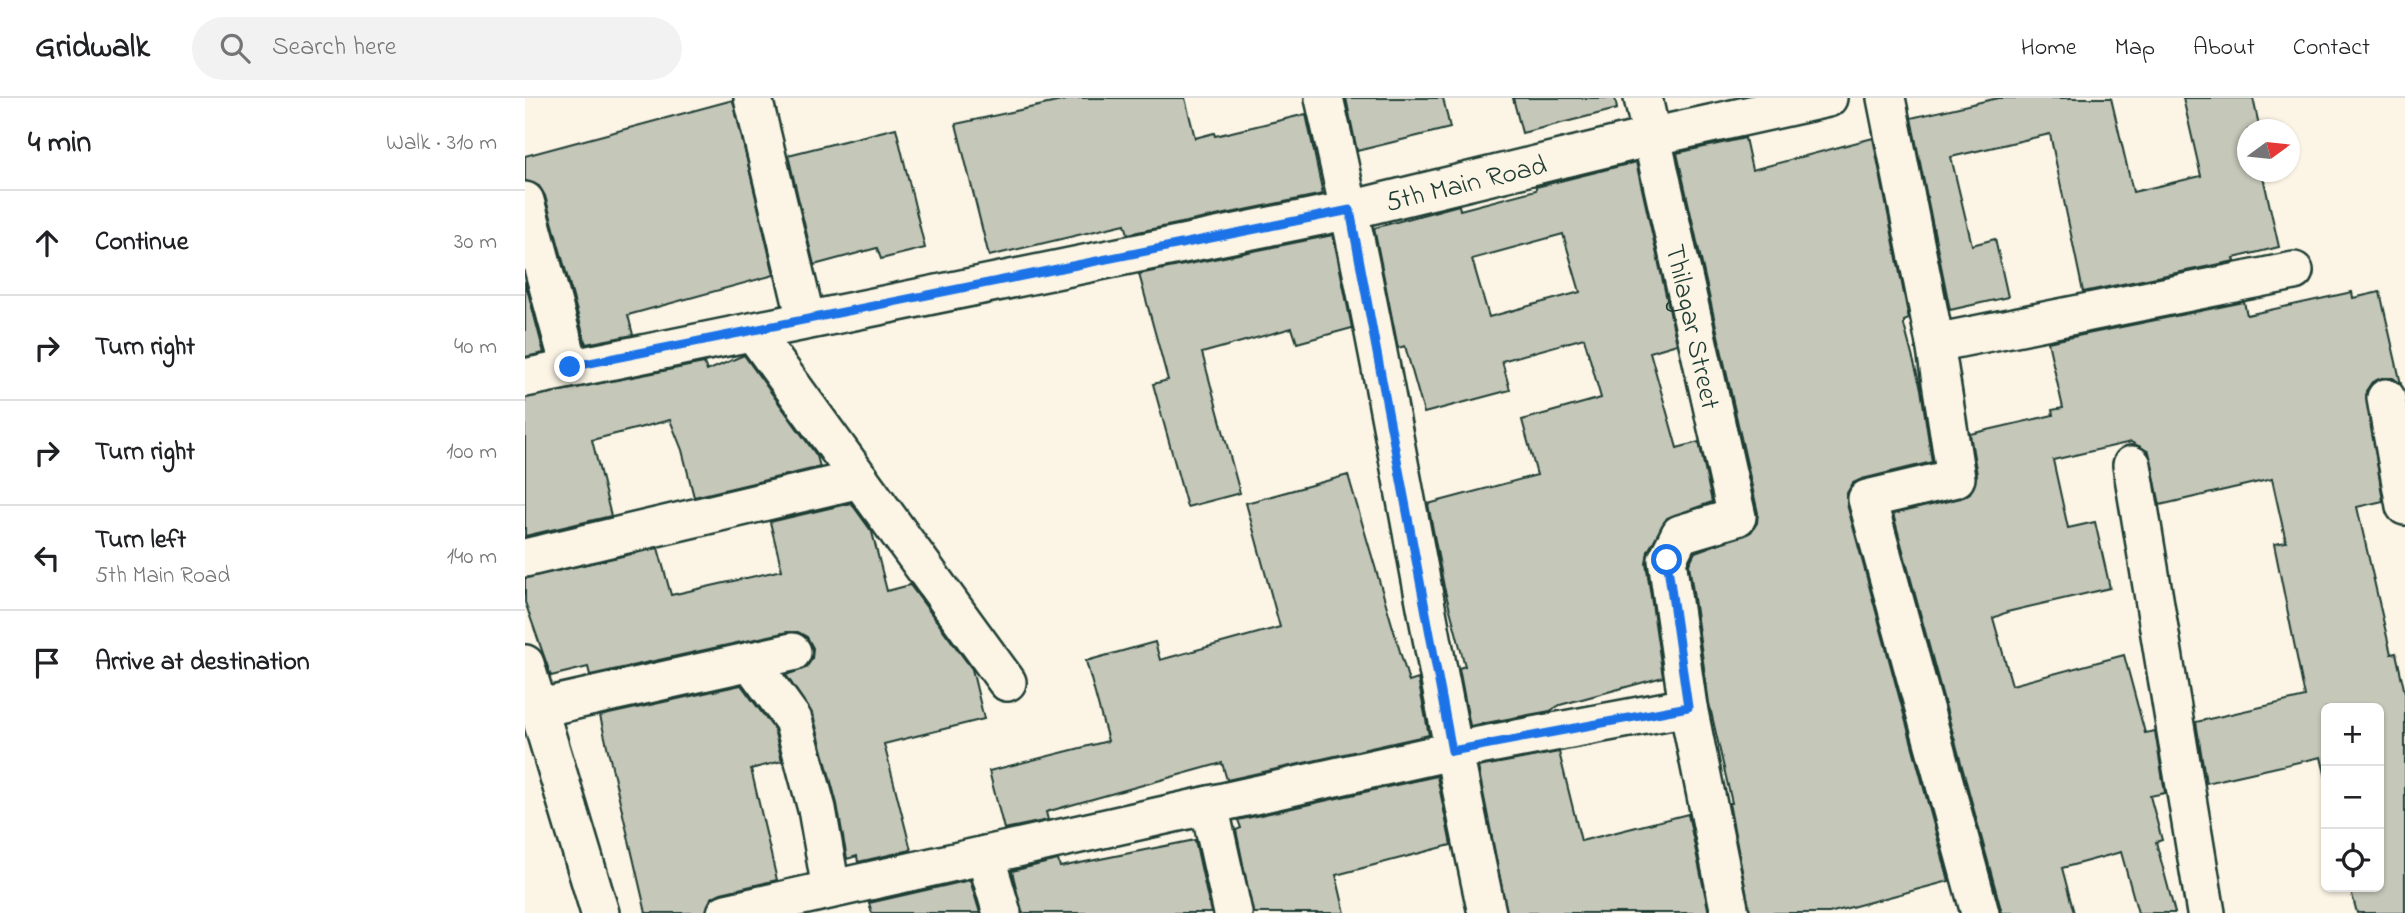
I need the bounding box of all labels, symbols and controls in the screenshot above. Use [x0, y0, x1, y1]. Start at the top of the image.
search box [192, 17, 682, 80]
text: Gridwalk [35, 24, 150, 72]
icon: search [216, 29, 254, 67]
text: Search here [272, 29, 396, 67]
text: Home [2021, 31, 2077, 66]
text: Map [2115, 31, 2155, 66]
text: About [2193, 31, 2255, 66]
text: Contact [2293, 31, 2370, 66]
north arrow [2237, 119, 2300, 182]
text: 4 min [28, 122, 91, 166]
text: Walk · 310 m [386, 127, 497, 160]
street label: 5th Main Road [1382, 146, 1552, 225]
icon: ahead [28, 224, 66, 262]
text: Continue [95, 224, 188, 262]
text: 30 m [454, 226, 497, 259]
street label: Thilagar Street [1652, 240, 1729, 414]
icon: right [28, 329, 66, 367]
text: Turn right [95, 329, 195, 367]
text: 40 m [454, 331, 497, 364]
route end [554, 351, 585, 382]
icon: right [28, 434, 66, 472]
text: Turn right [95, 434, 195, 472]
text: 100 m [446, 436, 497, 469]
text: Turn left [95, 522, 186, 560]
icon: left [28, 539, 66, 577]
text: 140 m [447, 541, 497, 574]
route start [1651, 544, 1682, 575]
text: 5th Main Road [95, 560, 230, 593]
icon: arrive [28, 644, 66, 682]
text: Arrive at destination [95, 644, 310, 682]
map controls [2321, 703, 2384, 892]
button: + [2321, 703, 2384, 766]
button: − [2321, 766, 2384, 829]
button: locate [2321, 829, 2384, 892]

